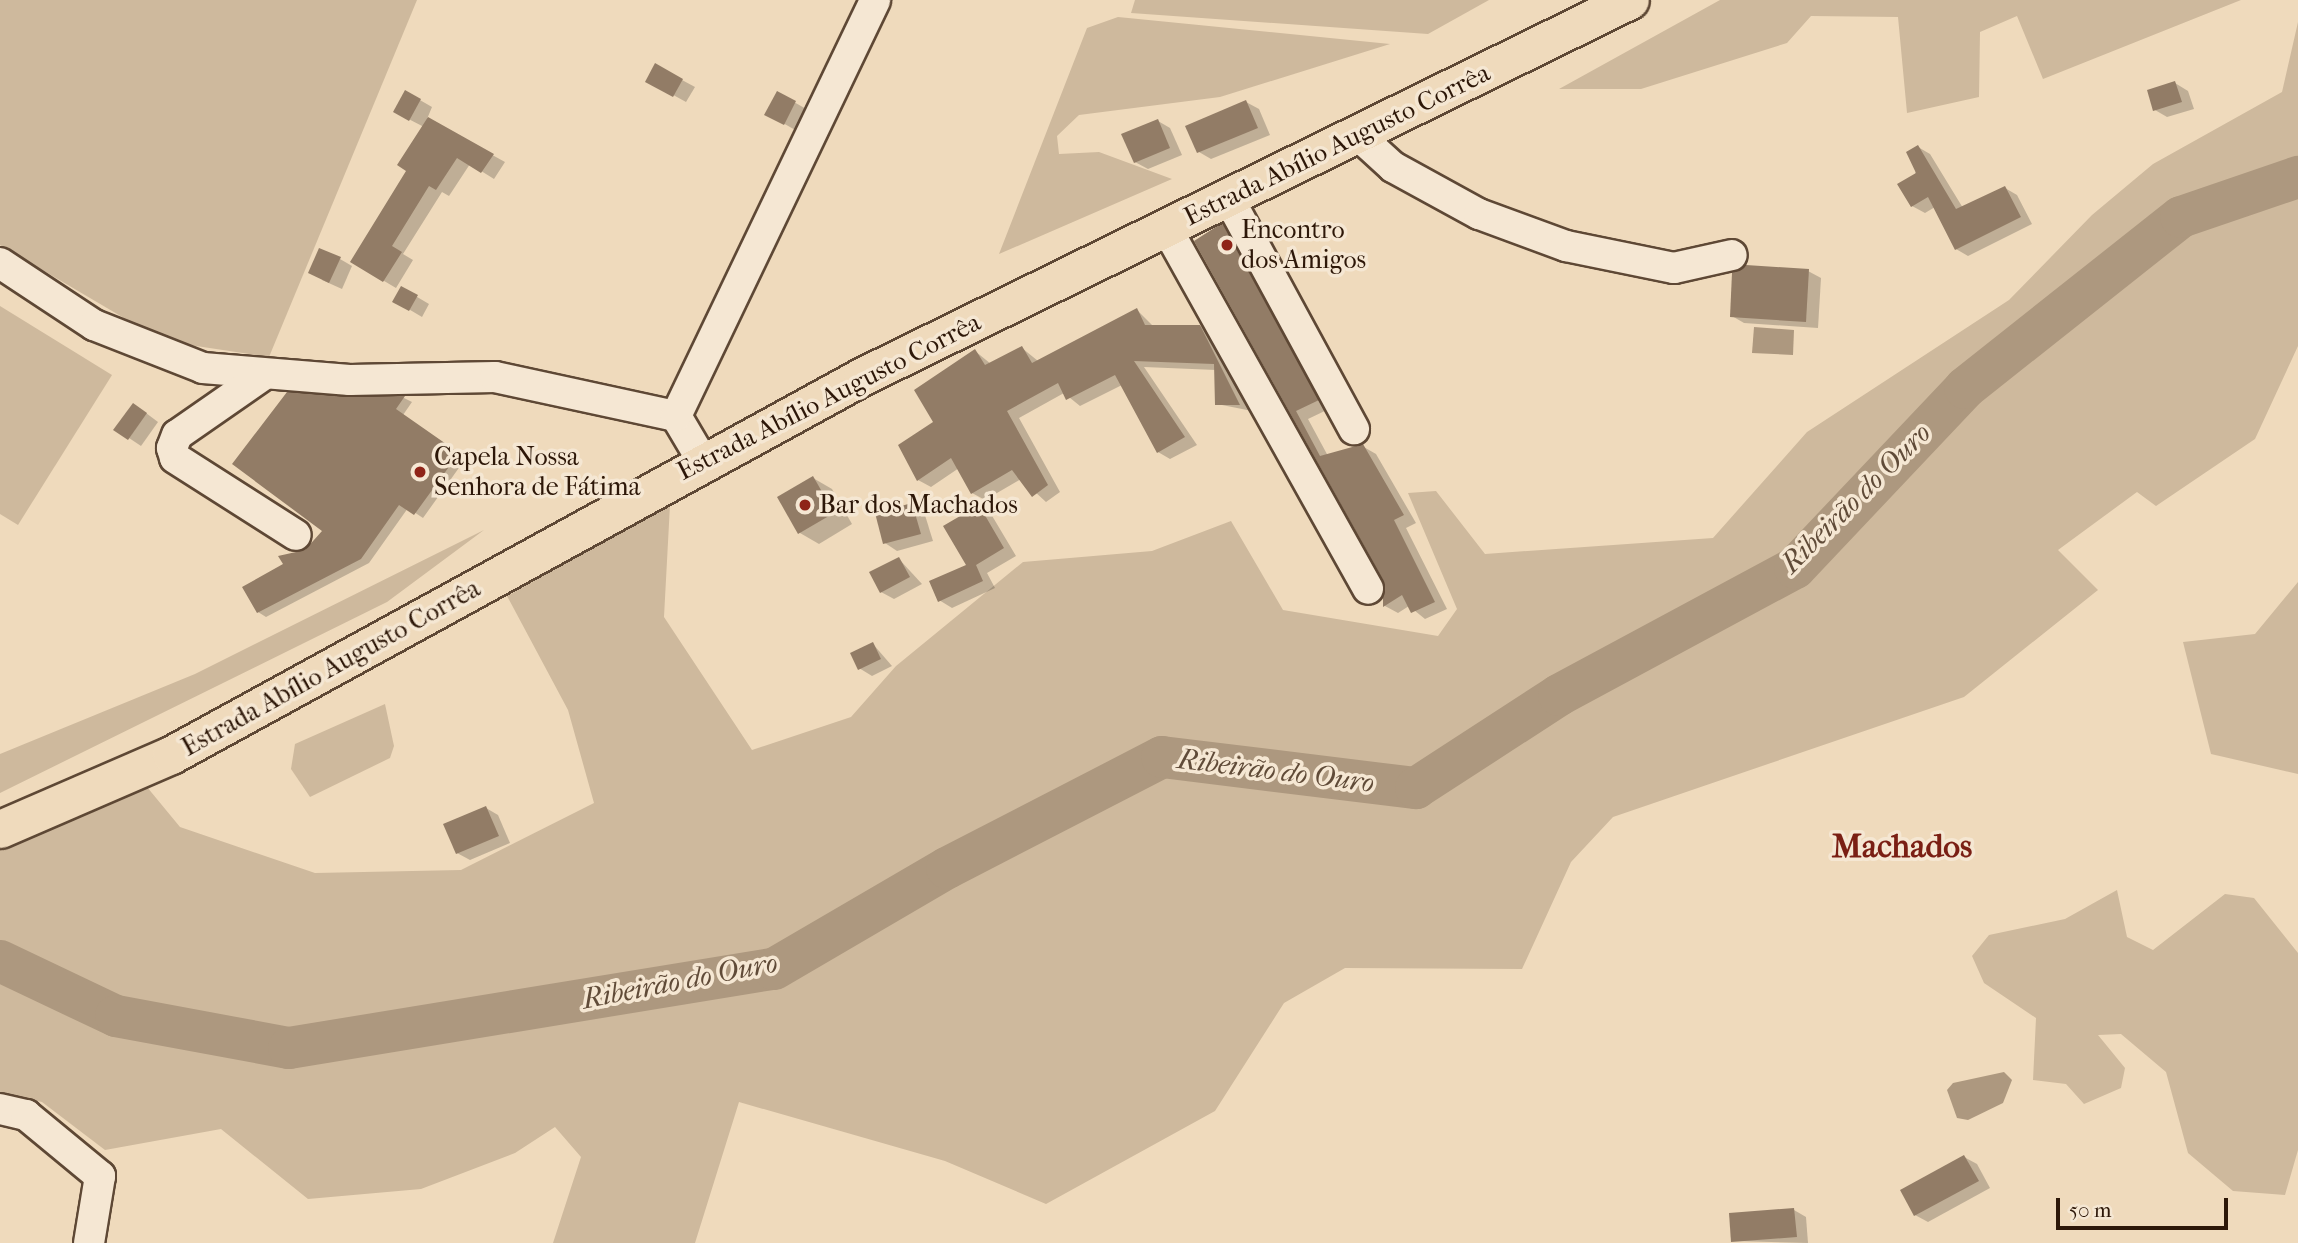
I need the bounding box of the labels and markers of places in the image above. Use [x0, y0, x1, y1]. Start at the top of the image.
place label: Encontro dos Amigos [1241, 214, 1366, 276]
marker: Encontro dos Amigos [1219, 237, 1235, 253]
place label: Capela Nossa Senhora de Fátima [434, 441, 641, 503]
marker: Capela Nossa Senhora de Fátima [412, 464, 428, 480]
place label: Bar dos Machados [819, 489, 1018, 521]
marker: Bar dos Machados [797, 497, 813, 513]

